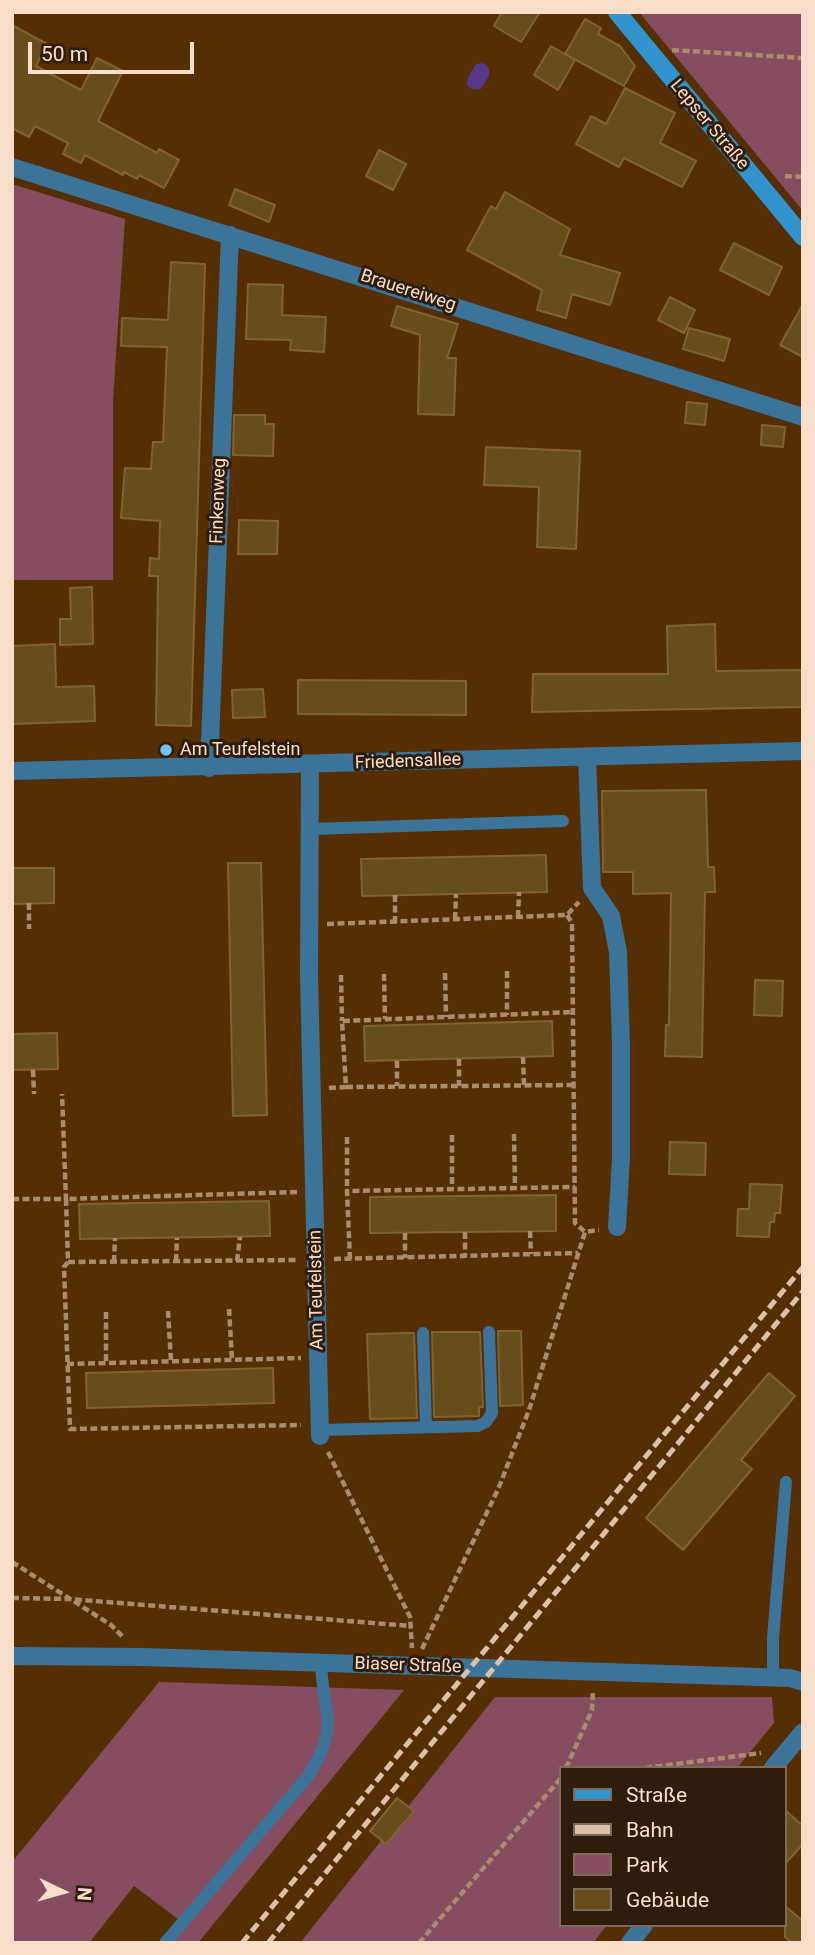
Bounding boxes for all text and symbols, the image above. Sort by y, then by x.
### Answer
scale bar [32,28,198,72]
text: 50 m [41,42,88,66]
street label: Lepser Straße [665,75,753,175]
street label: Brauereiweg [357,265,459,317]
street label: Finkenweg [207,458,231,544]
place label: Am Teufelstein [180,739,300,761]
marker: Am Teufelstein [158,742,174,758]
street label: Friedensallee [355,749,461,775]
street label: Am Teufelstein [305,1230,329,1350]
street label: Biaser Straße [354,1653,462,1679]
legend [560,1766,787,1927]
text: Straße [626,1783,687,1807]
text: Bahn [626,1818,674,1842]
text: Park [626,1853,668,1877]
north arrow [28,1857,98,1927]
text: N [72,1886,96,1902]
text: Gebäude [626,1888,709,1912]

